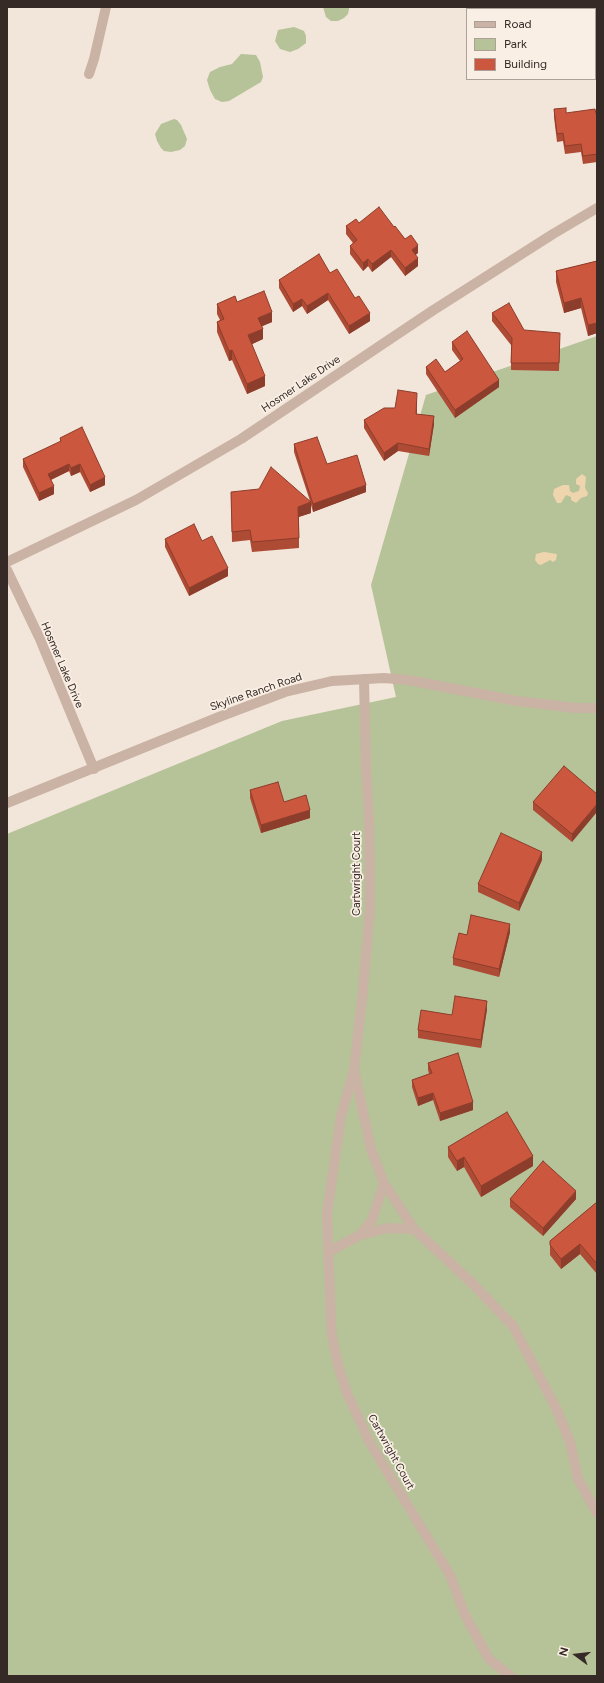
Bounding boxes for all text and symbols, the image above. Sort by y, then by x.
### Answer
legend [466,8,596,80]
text: Road [504,17,532,31]
text: Park [504,37,527,51]
text: Building [504,57,547,71]
street label: Hosmer Lake Drive [259,353,343,415]
street label: Hosmer Lake Drive [38,620,86,710]
street label: Skyline Ranch Road [208,670,304,714]
street label: Cartwright Court [350,832,364,916]
street label: Cartwright Court [365,1412,417,1492]
north arrow [556,1635,596,1675]
text: N [557,1646,571,1658]

